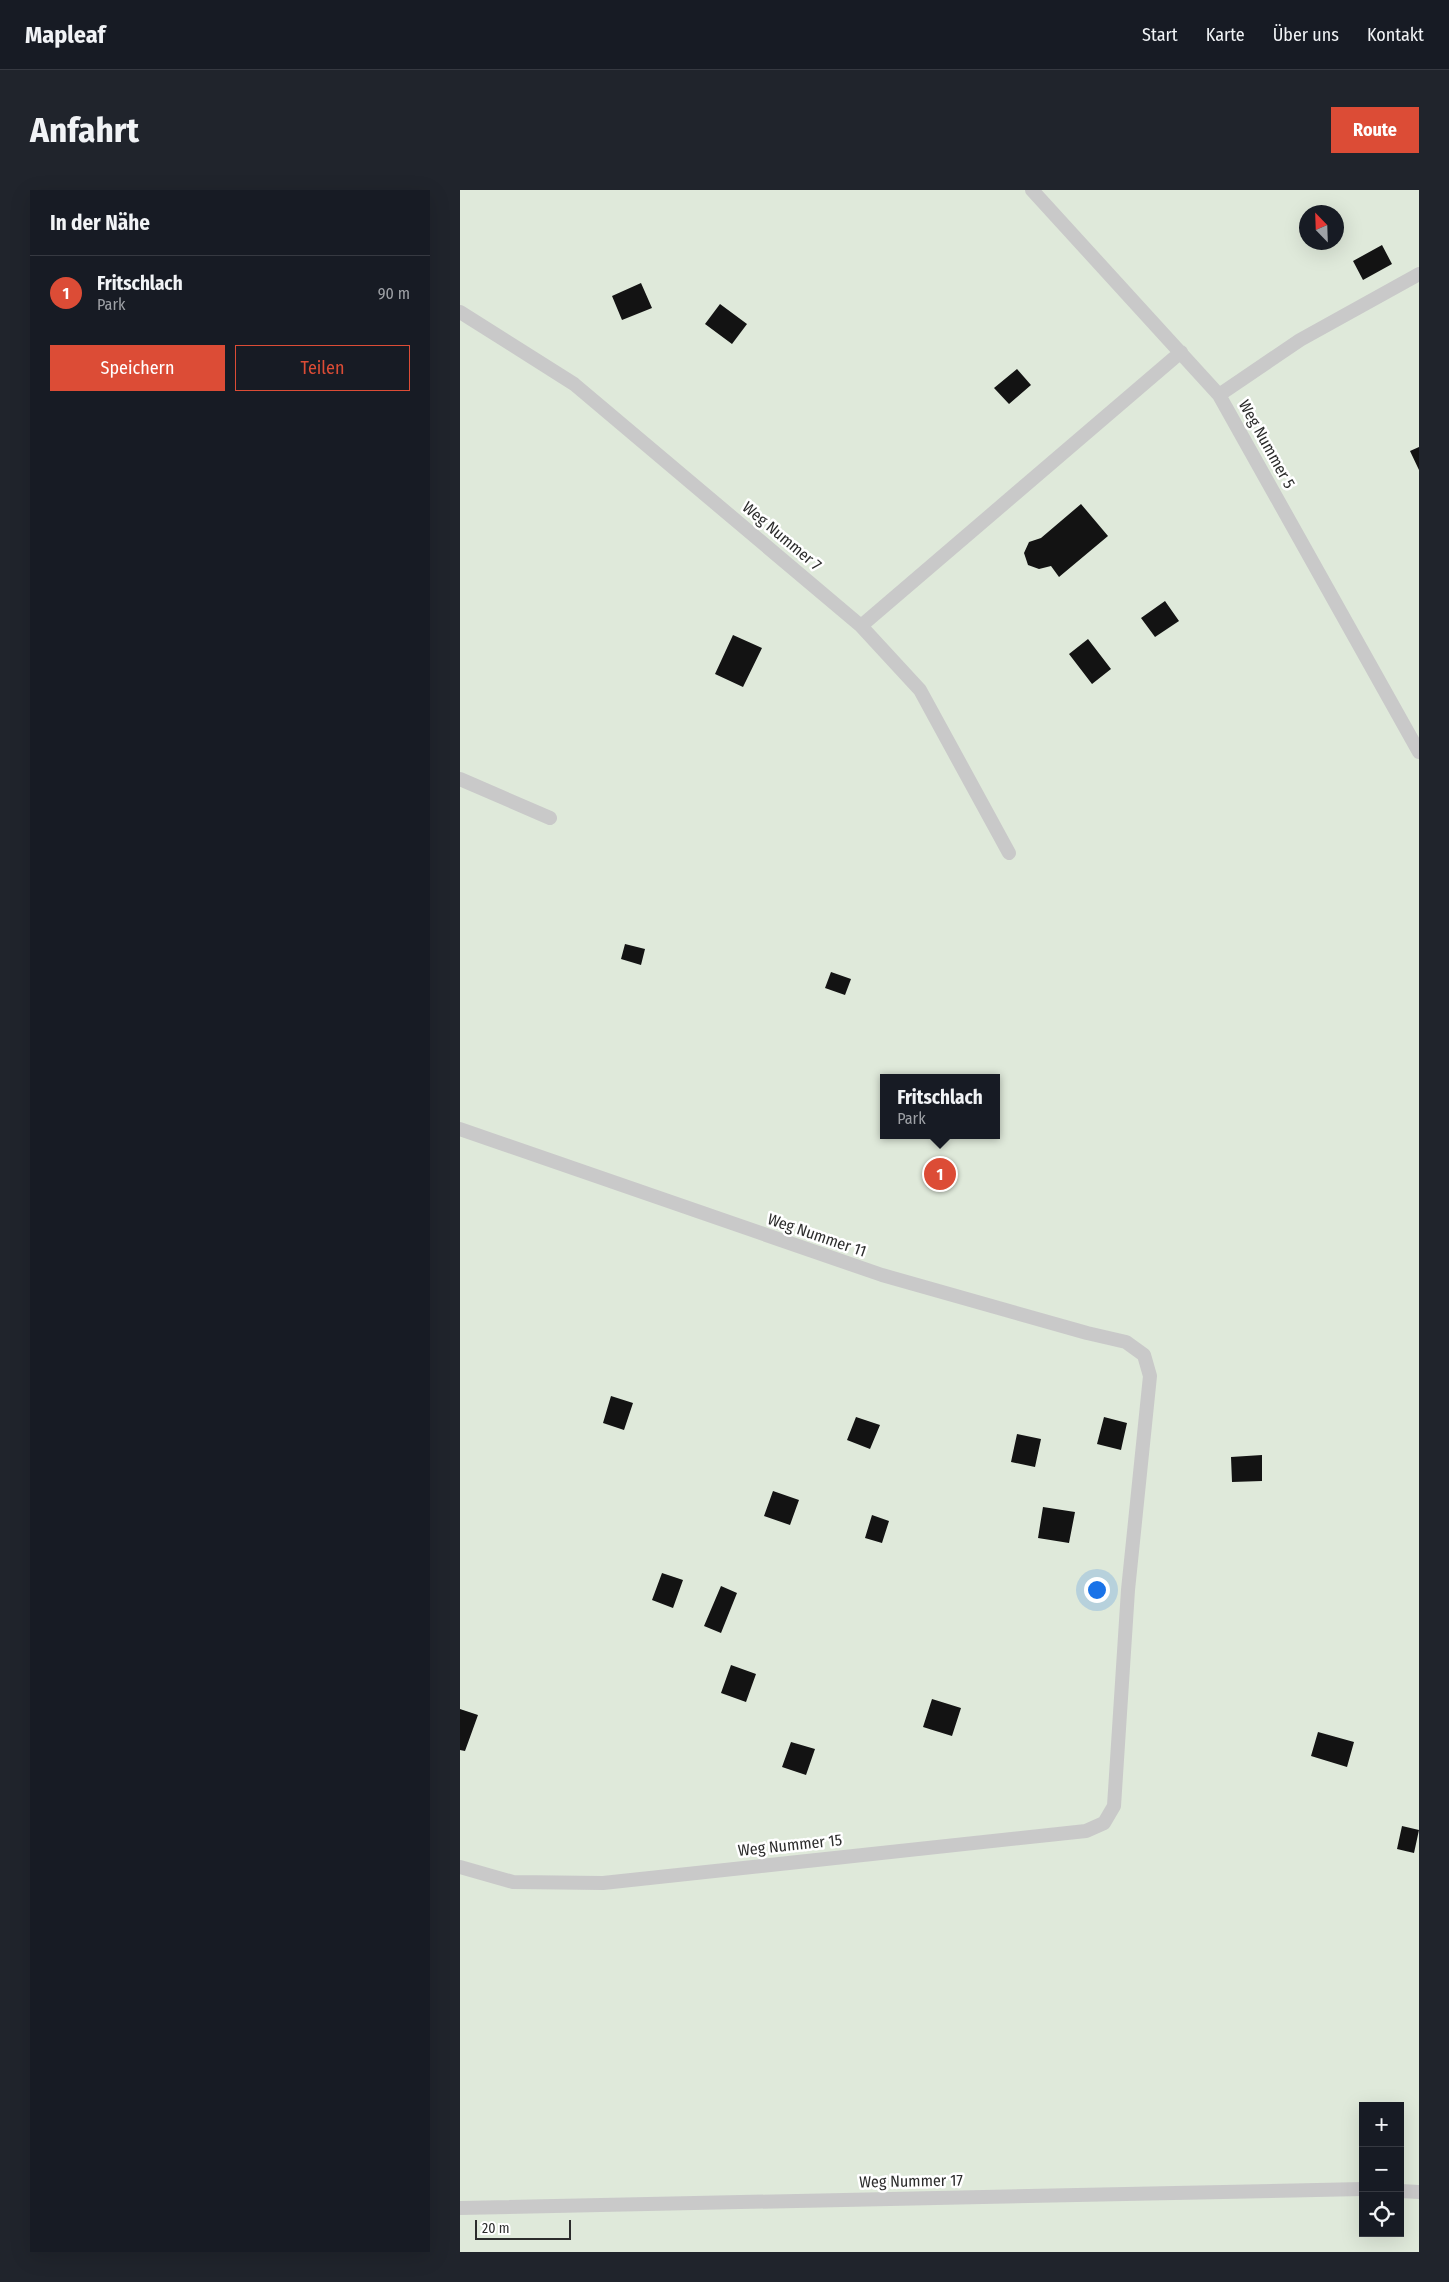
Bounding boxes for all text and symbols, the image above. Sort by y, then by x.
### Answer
text: Mapleaf [25,21,105,49]
text: Start [1142,24,1178,46]
text: Karte [1206,24,1245,46]
text: Über uns [1273,24,1339,46]
text: Kontakt [1367,24,1424,46]
button: Route [1331,107,1419,153]
text: Anfahrt [30,109,139,151]
north arrow [1299,205,1344,250]
text: In der Nähe [50,210,150,236]
text: Fritschlach [97,272,183,295]
text: 1 [63,284,69,303]
text: 90 m [378,284,410,303]
text: Park [97,295,125,314]
button: Speichern [50,345,225,391]
button: Teilen [235,345,410,391]
street label: Weg Nummer 5 [1235,396,1299,492]
street label: Weg Nummer 7 [739,497,826,575]
popup [880,1074,1000,1139]
text: Fritschlach [897,1086,983,1109]
text: Park [897,1109,926,1128]
pin: 1 [924,1155,956,1193]
street label: Weg Nummer 11 [765,1209,869,1261]
your location [1084,1577,1110,1603]
street label: Weg Nummer 15 [737,1830,843,1860]
map controls [1359,2102,1404,2237]
button: + [1359,2102,1404,2147]
button: − [1359,2147,1404,2192]
street label: Weg Nummer 17 [859,2171,964,2191]
button: locate [1359,2192,1404,2237]
scale bar [475,2217,571,2240]
text: 20 m [482,2220,510,2237]

